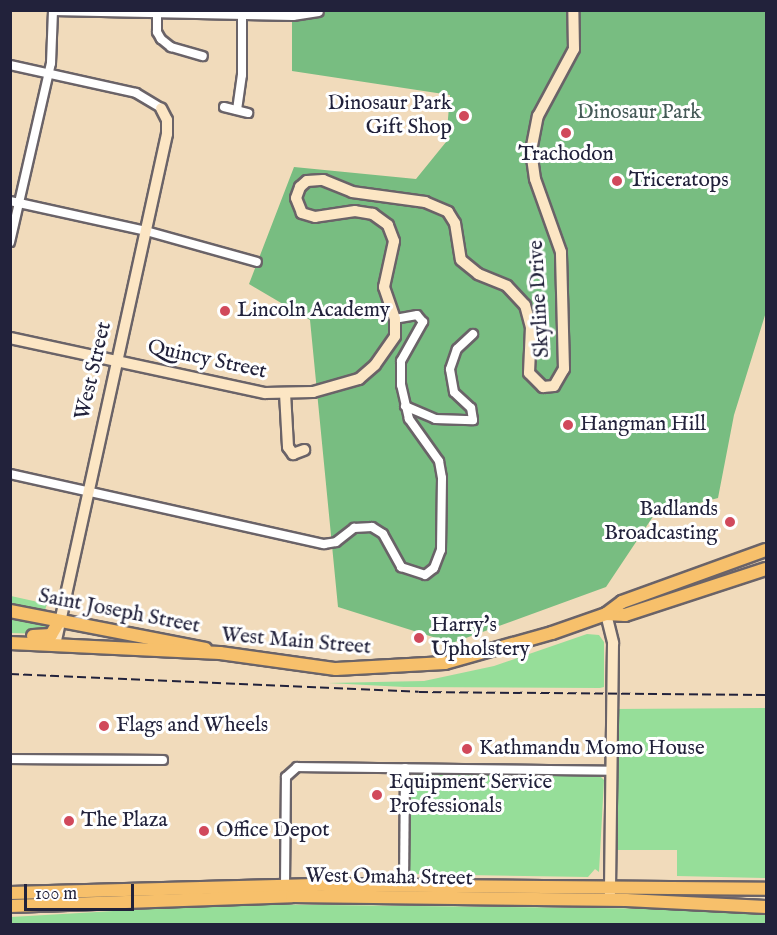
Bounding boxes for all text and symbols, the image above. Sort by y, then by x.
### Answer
place label: Dinosaur Park Gift Shop [327,91,452,141]
park label: Dinosaur Park [577,100,701,126]
marker: Dinosaur Park Gift Shop [457,109,471,123]
marker: Trachodon [559,126,573,140]
place label: Trachodon [518,142,614,168]
place label: Triceratops [629,168,729,194]
marker: Triceratops [610,174,624,188]
street label: Skyline Drive [524,240,556,358]
place label: Lincoln Academy [237,298,390,324]
marker: Lincoln Academy [218,304,232,318]
street label: West Street [70,319,118,423]
street label: Quincy Street [145,335,269,385]
place label: Hangman Hill [580,412,706,438]
marker: Hangman Hill [561,418,575,432]
place label: Badlands Broadcasting [604,497,718,547]
marker: Badlands Broadcasting [723,515,737,529]
street label: Saint Joseph Street [36,584,202,640]
place label: Harry's Upholstery [431,613,530,663]
street label: West Main Street [220,623,372,661]
marker: Harry's Upholstery [412,631,426,645]
place label: Flags and Wheels [116,713,268,739]
marker: Flags and Wheels [97,719,111,733]
place label: Kathmandu Momo House [479,736,705,762]
marker: Kathmandu Momo House [460,742,474,756]
place label: Equipment Service Professionals [389,770,552,820]
marker: Equipment Service Professionals [370,788,384,802]
place label: The Plaza [81,808,167,834]
marker: The Plaza [62,814,76,828]
place label: Office Depot [216,818,329,844]
marker: Office Depot [197,824,211,838]
street label: West Omaha Street [305,864,473,892]
scale bar [27,872,136,910]
text: 100 m [35,883,77,906]

